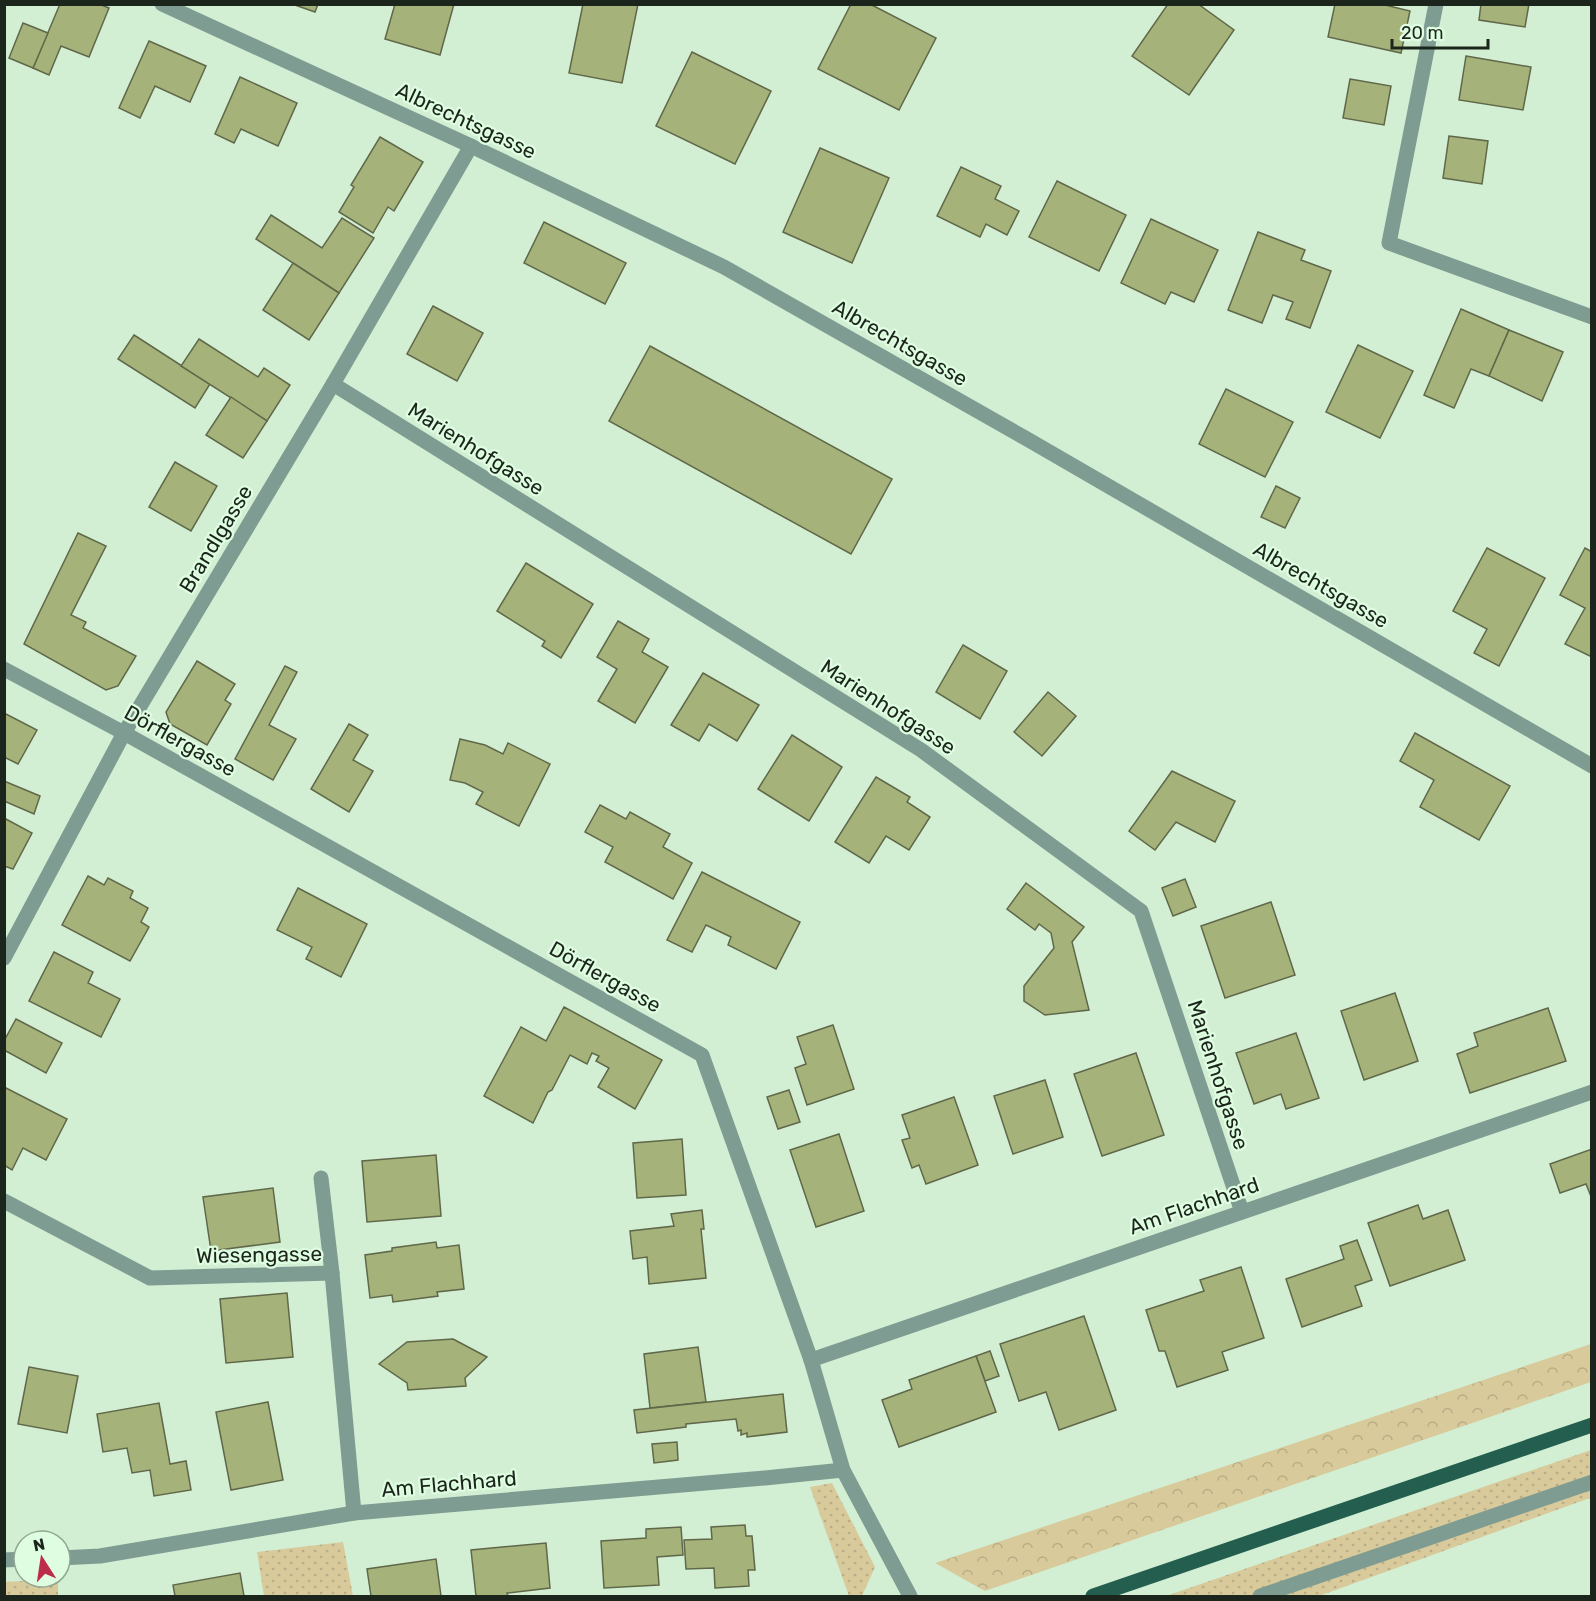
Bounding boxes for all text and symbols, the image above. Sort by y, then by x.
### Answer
scale bar [1392,12,1488,50]
text: 20 m [1401,22,1443,44]
street label: Albrechtsgasse [392,77,540,164]
street label: Albrechtsgasse [828,294,972,391]
street label: Marienhofgasse [404,397,549,500]
street label: Brandlgasse [174,480,257,597]
street label: Albrechtsgasse [1249,536,1393,633]
street label: Marienhofgasse [816,654,960,759]
street label: Dörflergasse [120,700,241,782]
street label: Dörflergasse [545,936,666,1018]
street label: Marienhofgasse [1183,997,1254,1153]
street label: Am Flachhard [1126,1172,1262,1239]
street label: Wiesengasse [196,1241,322,1268]
street label: Am Flachhard [380,1465,518,1502]
north arrow [12,1529,72,1589]
text: N [31,1534,47,1555]

